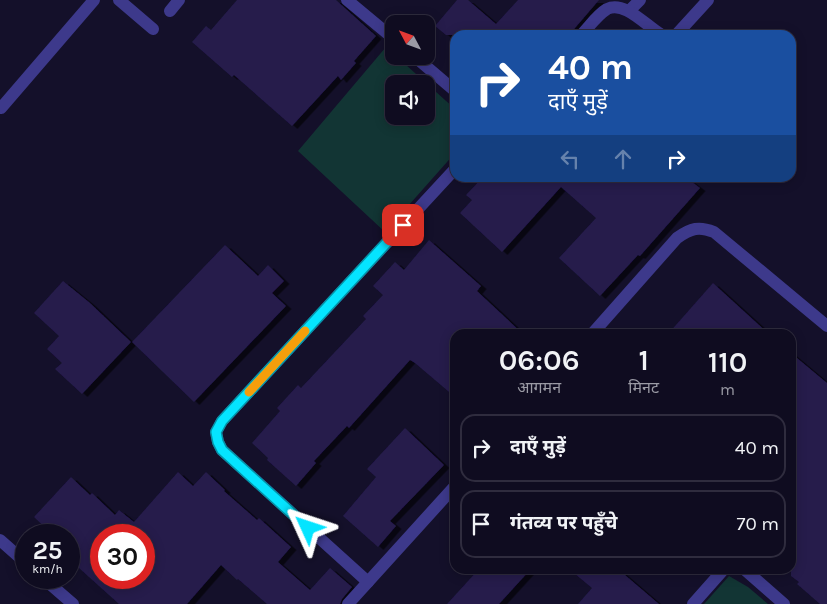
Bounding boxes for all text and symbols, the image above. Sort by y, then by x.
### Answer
north arrow [385,15,435,65]
map controls [385,15,435,125]
text: 40 m [548,47,633,88]
icon: right [465,50,530,115]
button: sound [385,75,435,125]
text: दाएँ मुड़ें [548,89,608,115]
icon: left [556,145,584,173]
icon: ahead [609,145,637,173]
icon: right [662,145,690,173]
pin [382,204,424,246]
icon: arrive [389,211,417,239]
text: 06:06 [499,342,580,378]
text: 1 [638,342,649,378]
text: 110 [708,344,747,380]
text: आगमन [517,378,561,397]
text: मिनट [628,378,659,397]
text: m [720,380,735,399]
icon: right [467,434,495,462]
text: दाएँ मुड़ें [510,436,566,458]
text: 40 m [735,437,779,459]
position arrow [281,501,333,553]
icon: arrive [467,510,495,538]
text: गंतव्य पर पहुँचे [510,512,617,534]
text: 70 m [737,513,779,535]
speed limit sign: 30 [90,524,155,589]
text: 25 [33,536,62,565]
text: km/h [32,562,63,576]

